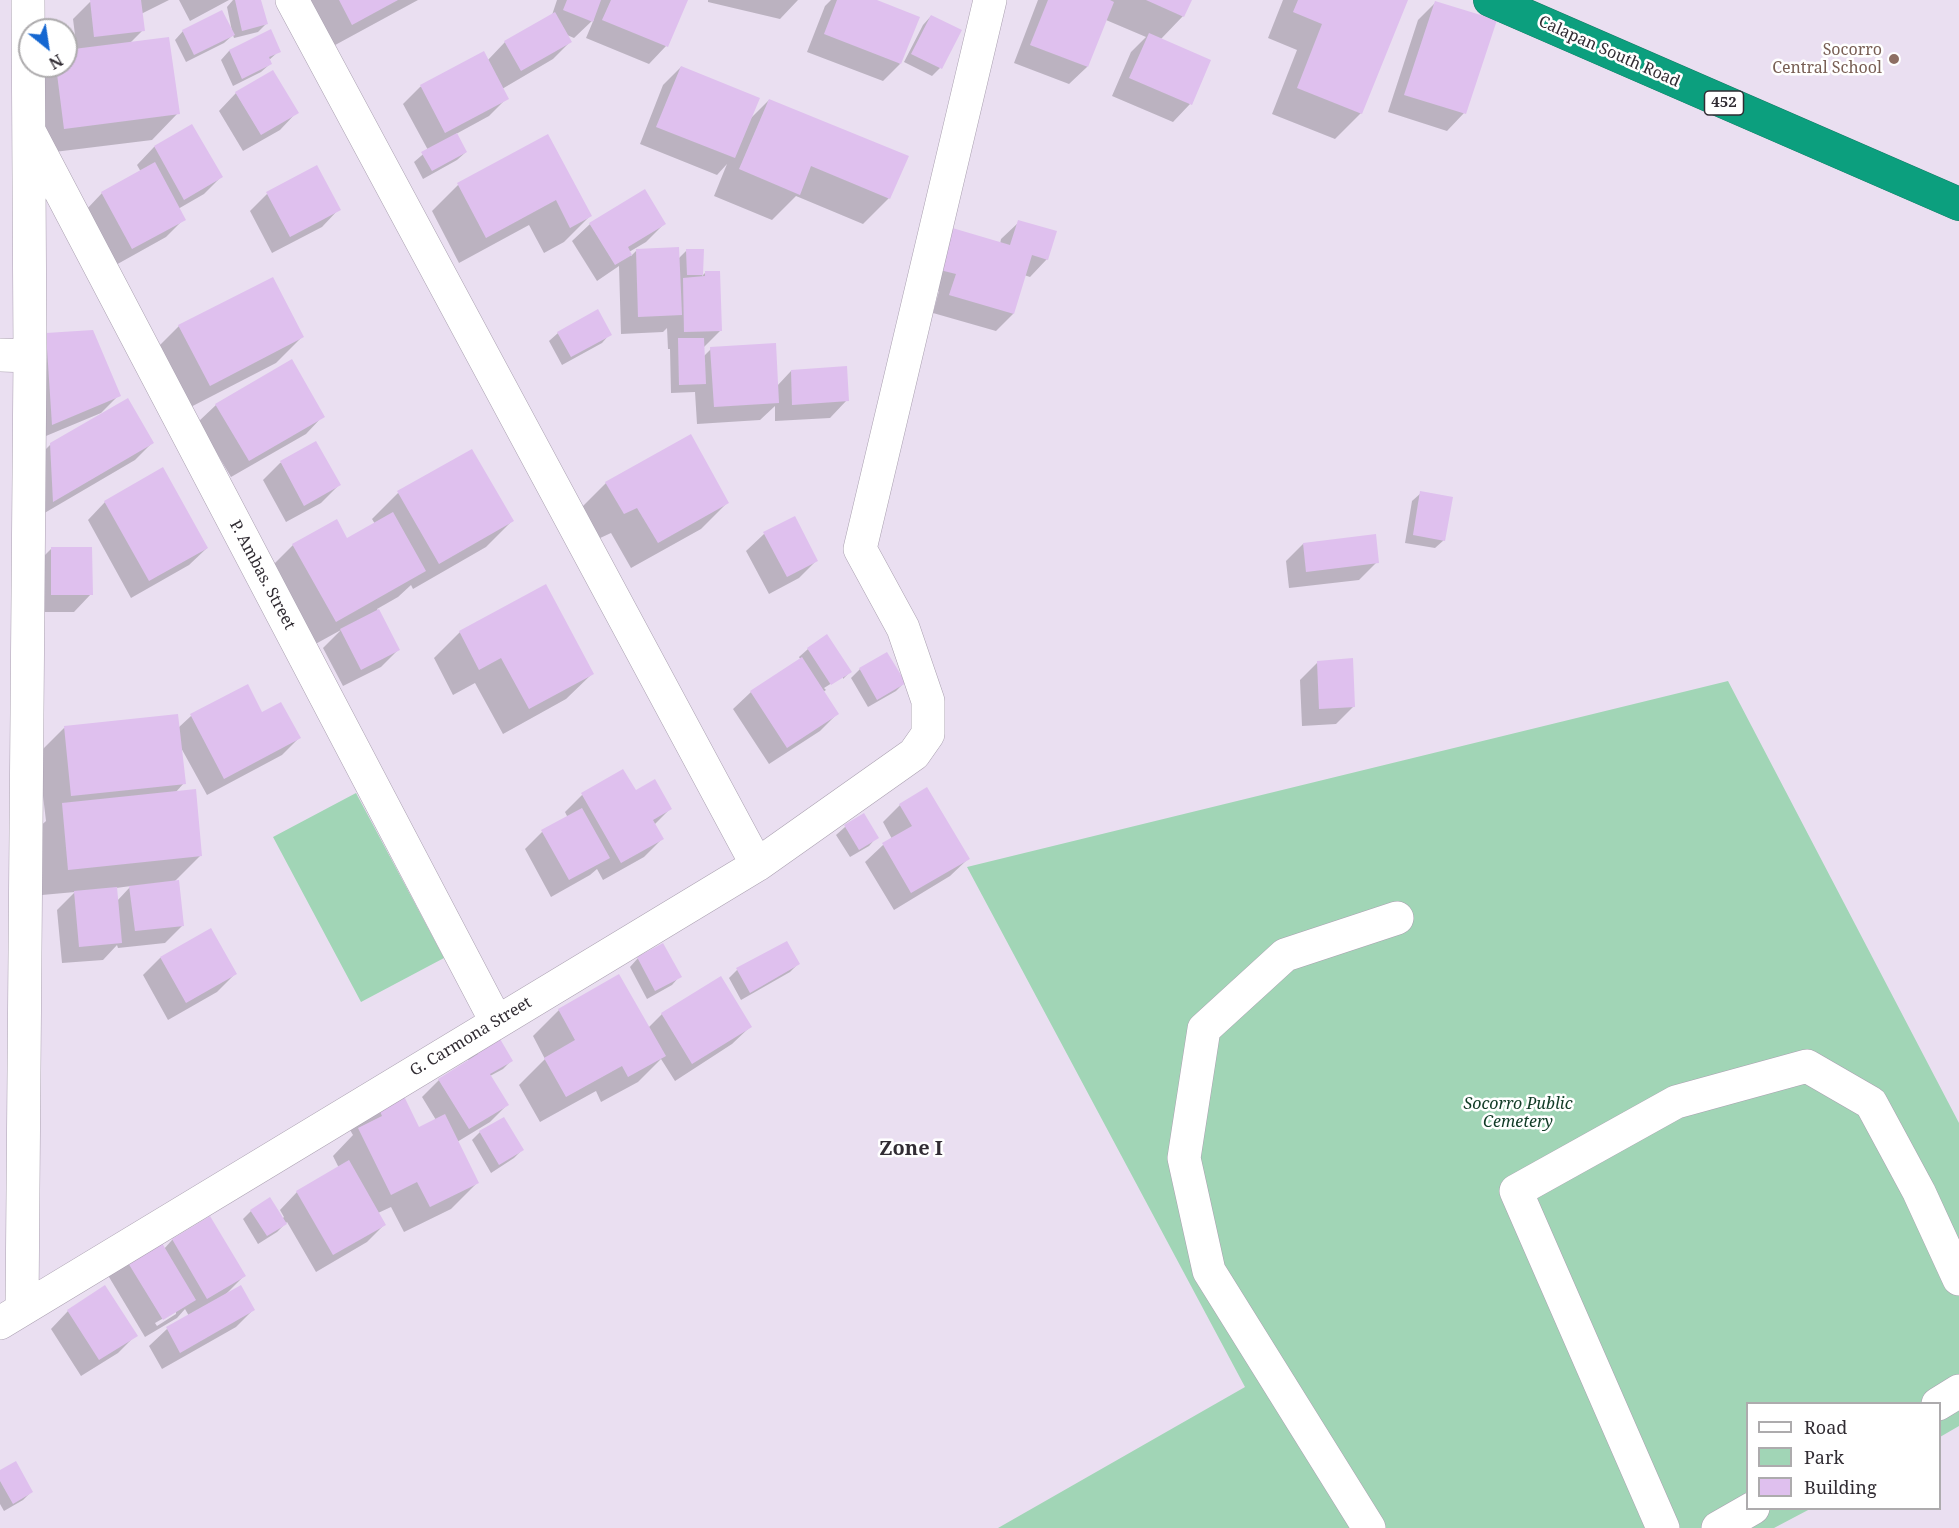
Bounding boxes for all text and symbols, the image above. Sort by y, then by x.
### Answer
street label: Calapan South Road [1535,12,1683,92]
north arrow [18,18,78,78]
place label: Socorro Central School [1772,40,1882,78]
text: N [45,49,67,75]
marker: Socorro Central School [1887,52,1901,66]
road number: 452 [1704,91,1744,115]
street label: P. Ambas. Street [225,517,299,633]
street label: G. Carmona Street [407,993,535,1081]
park label: Socorro Public Cemetery [1464,1094,1572,1132]
district label: Zone I [879,1137,943,1161]
legend [1746,1402,1941,1510]
text: Road [1804,1415,1847,1439]
text: Park [1804,1445,1844,1469]
text: Building [1804,1475,1877,1499]

